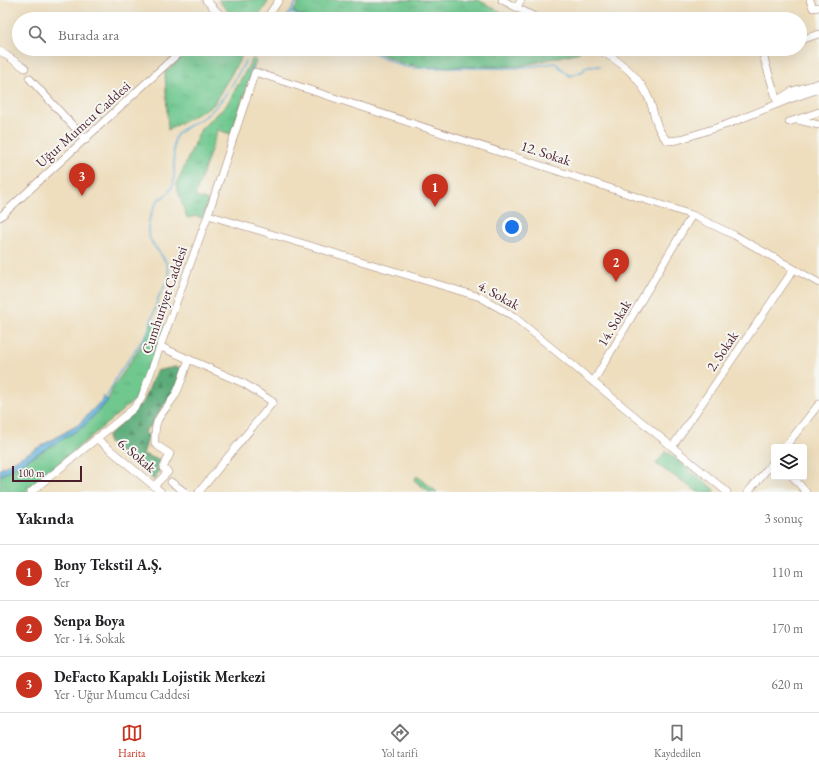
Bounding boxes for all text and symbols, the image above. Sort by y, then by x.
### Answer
search box [12,12,807,56]
icon: search [26,23,48,45]
text: Burada ara [58,25,119,44]
street label: Uğur Mumcu Caddesi [32,76,134,171]
street label: 12. Sokak [519,136,574,170]
pin: 3 [69,163,95,196]
pin: 1 [422,174,448,207]
your location [502,217,522,237]
street label: Cumhuriyet Caddesi [137,243,191,356]
pin: 2 [603,249,629,282]
street label: 4. Sokak [475,276,523,314]
street label: 14. Sokak [593,296,635,350]
street label: 2. Sokak [702,327,742,375]
street label: 6. Sokak [114,434,160,477]
map controls [771,444,807,480]
button: layers [771,444,807,480]
scale bar [12,464,82,483]
text: 100 m [18,466,45,480]
text: Yakında [16,507,74,529]
text: 3 sonuç [765,510,803,527]
text: Bony Tekstil A.Ş. [54,555,162,574]
text: 1 [26,564,32,581]
text: 110 m [772,564,803,581]
text: Yer [54,574,70,591]
text: Senpa Boya [54,611,125,630]
text: 2 [26,620,32,637]
text: 170 m [772,620,803,637]
text: Yer · 14. Sokak [54,630,125,647]
text: DeFacto Kapaklı Lojistik Merkezi [54,667,266,686]
text: 3 [26,676,32,693]
text: 620 m [772,676,803,693]
text: Yer · Uğur Mumcu Caddesi [54,686,190,703]
tab: Harita [118,722,145,760]
tab: Yol tarifi [381,722,418,760]
tab: Kaydedilen [654,722,701,760]

